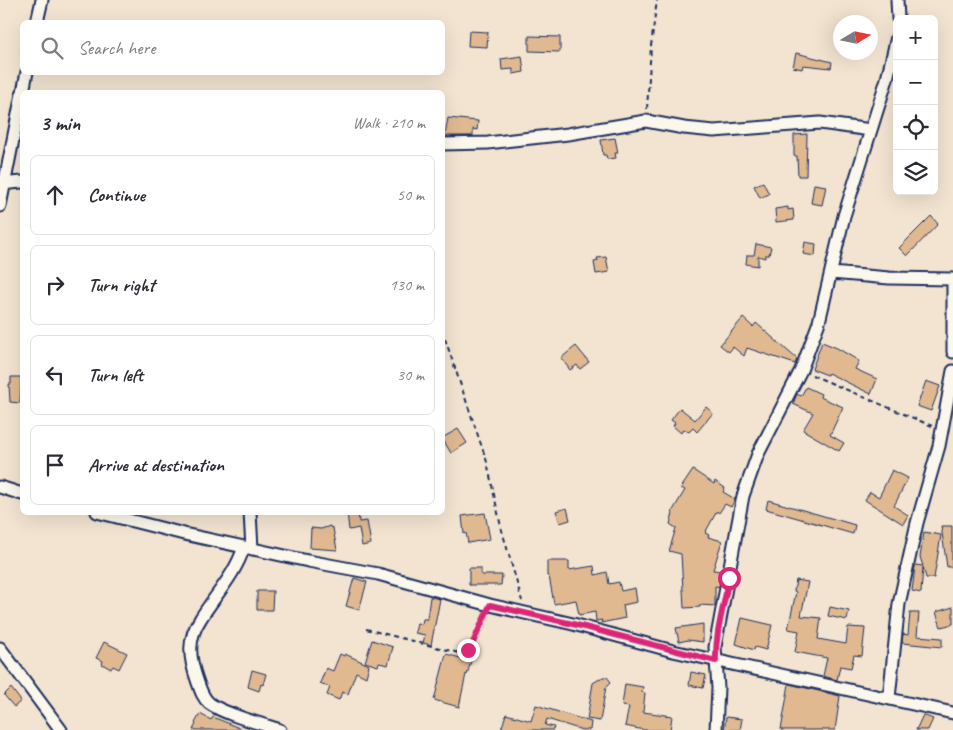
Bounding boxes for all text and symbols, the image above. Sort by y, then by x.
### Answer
north arrow [833,15,878,60]
map controls [893,15,938,195]
button: + [893,15,938,60]
search box [20,20,445,75]
icon: search [38,34,66,62]
text: Search here [78,36,155,60]
button: − [893,60,938,105]
button: locate [893,105,938,150]
text: 3 min [40,110,80,136]
text: Walk · 210 m [353,113,425,133]
button: layers [893,150,938,195]
icon: ahead [41,181,69,209]
text: Continue [88,183,145,207]
text: 50 m [397,185,424,205]
icon: right [41,271,69,299]
text: Turn right [88,273,155,297]
text: 130 m [390,275,424,295]
icon: left [41,361,69,389]
text: Turn left [88,363,143,387]
text: 30 m [397,365,424,385]
icon: arrive [41,451,69,479]
text: Arrive at destination [88,453,224,477]
route start [718,567,741,590]
route end [457,639,480,662]

